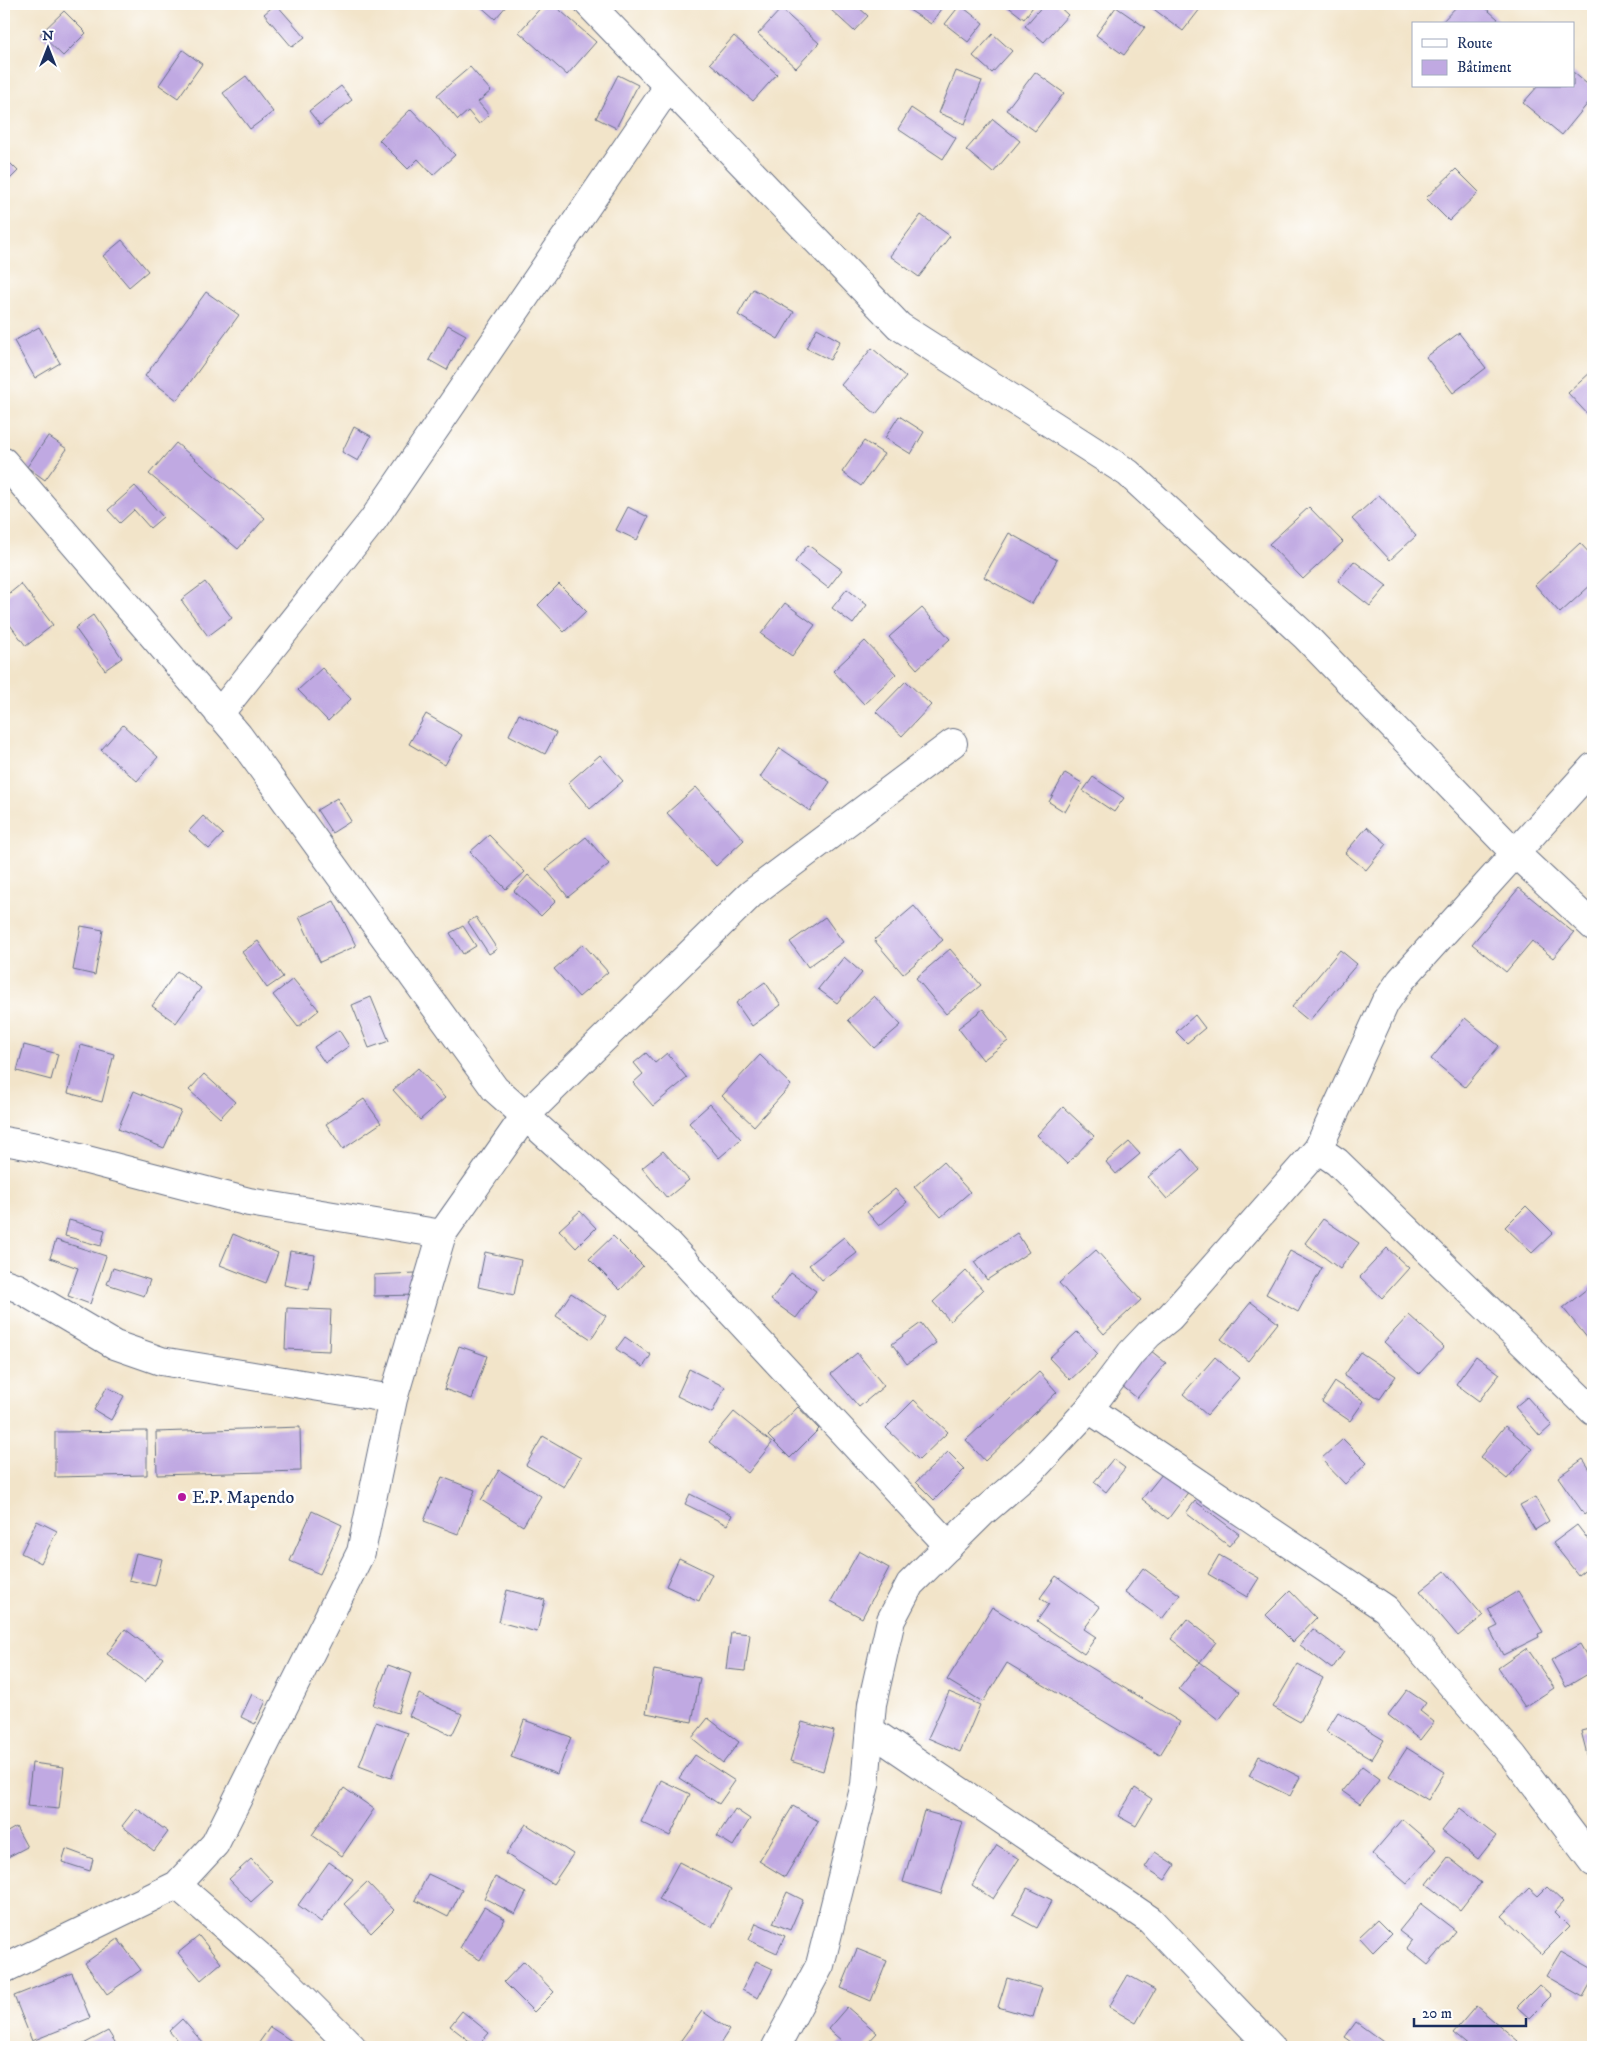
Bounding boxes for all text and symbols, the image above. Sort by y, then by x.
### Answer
north arrow [22,22,72,72]
legend [1412,22,1574,88]
text: N [42,27,54,45]
text: Route [1457,34,1492,53]
text: Bâtiment [1457,58,1512,77]
place label: E.P. Mapendo [192,1487,295,1509]
marker: E.P. Mapendo [176,1491,188,1503]
scale bar [1414,1996,1527,2028]
text: 20 m [1422,2004,1452,2023]

